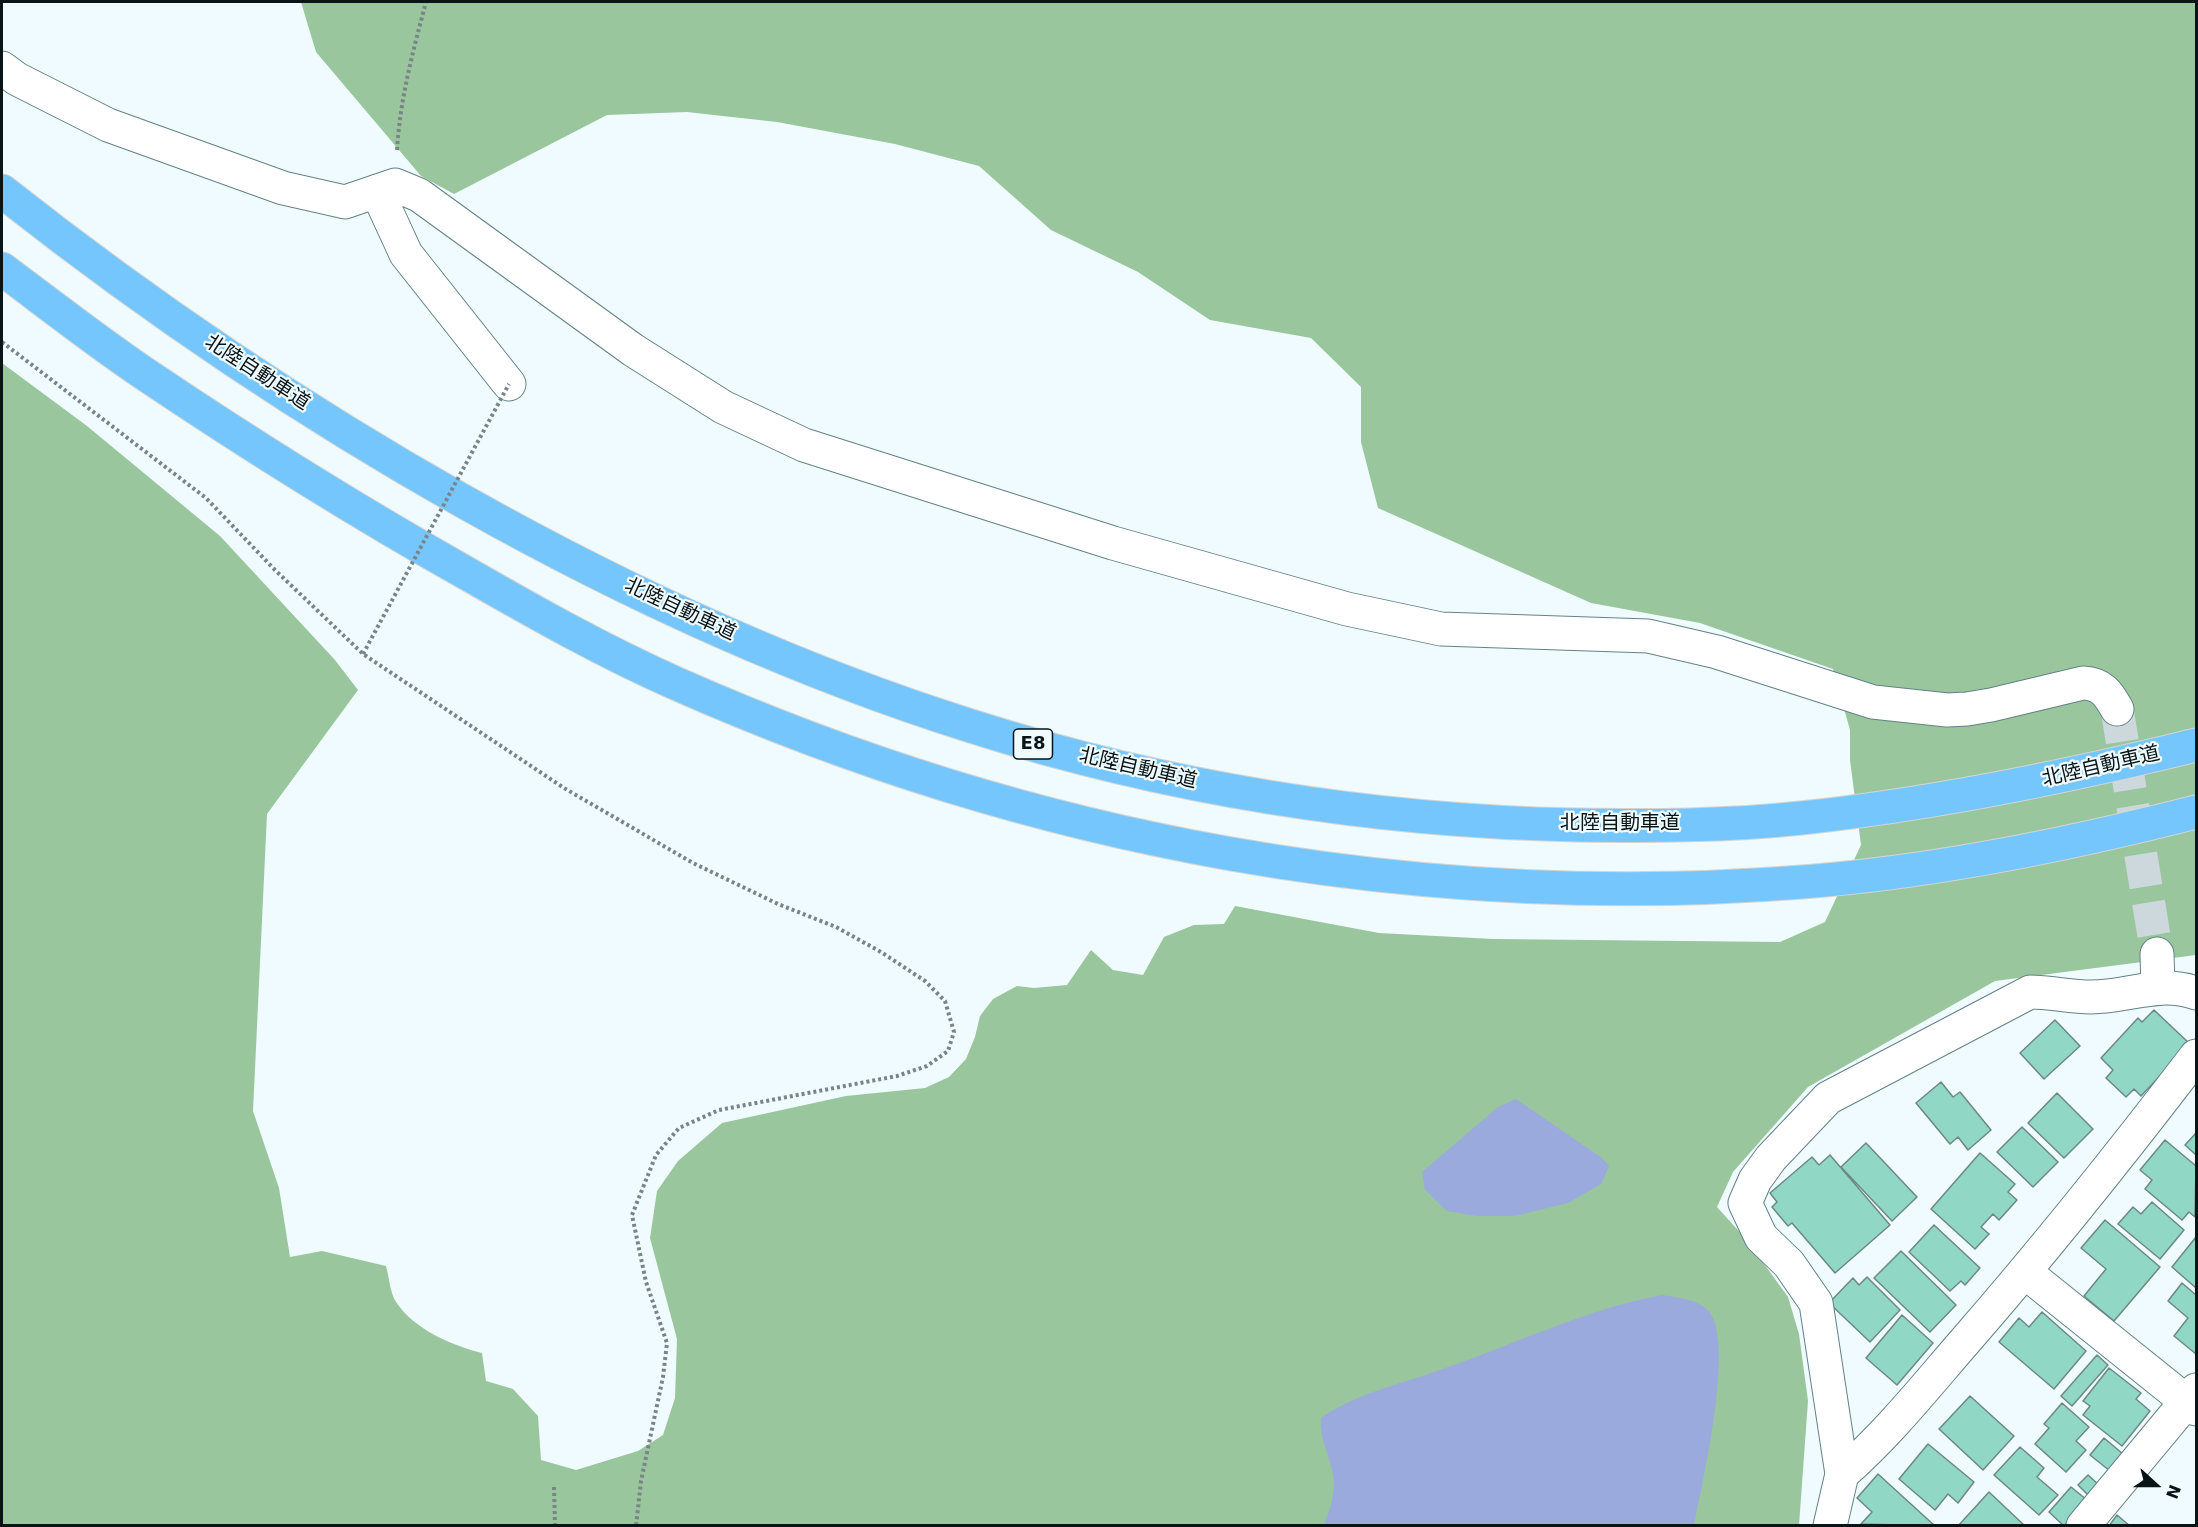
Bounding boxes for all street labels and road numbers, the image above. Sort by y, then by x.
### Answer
street label: 北陸自動車道 [200,330,314,416]
street label: 北陸自動車道 [621,574,739,646]
road number: E8 [1014,729,1052,759]
street label: 北陸自動車道 [2040,742,2162,792]
street label: 北陸自動車道 [1077,744,1199,794]
street label: 北陸自動車道 [1560,812,1680,836]

